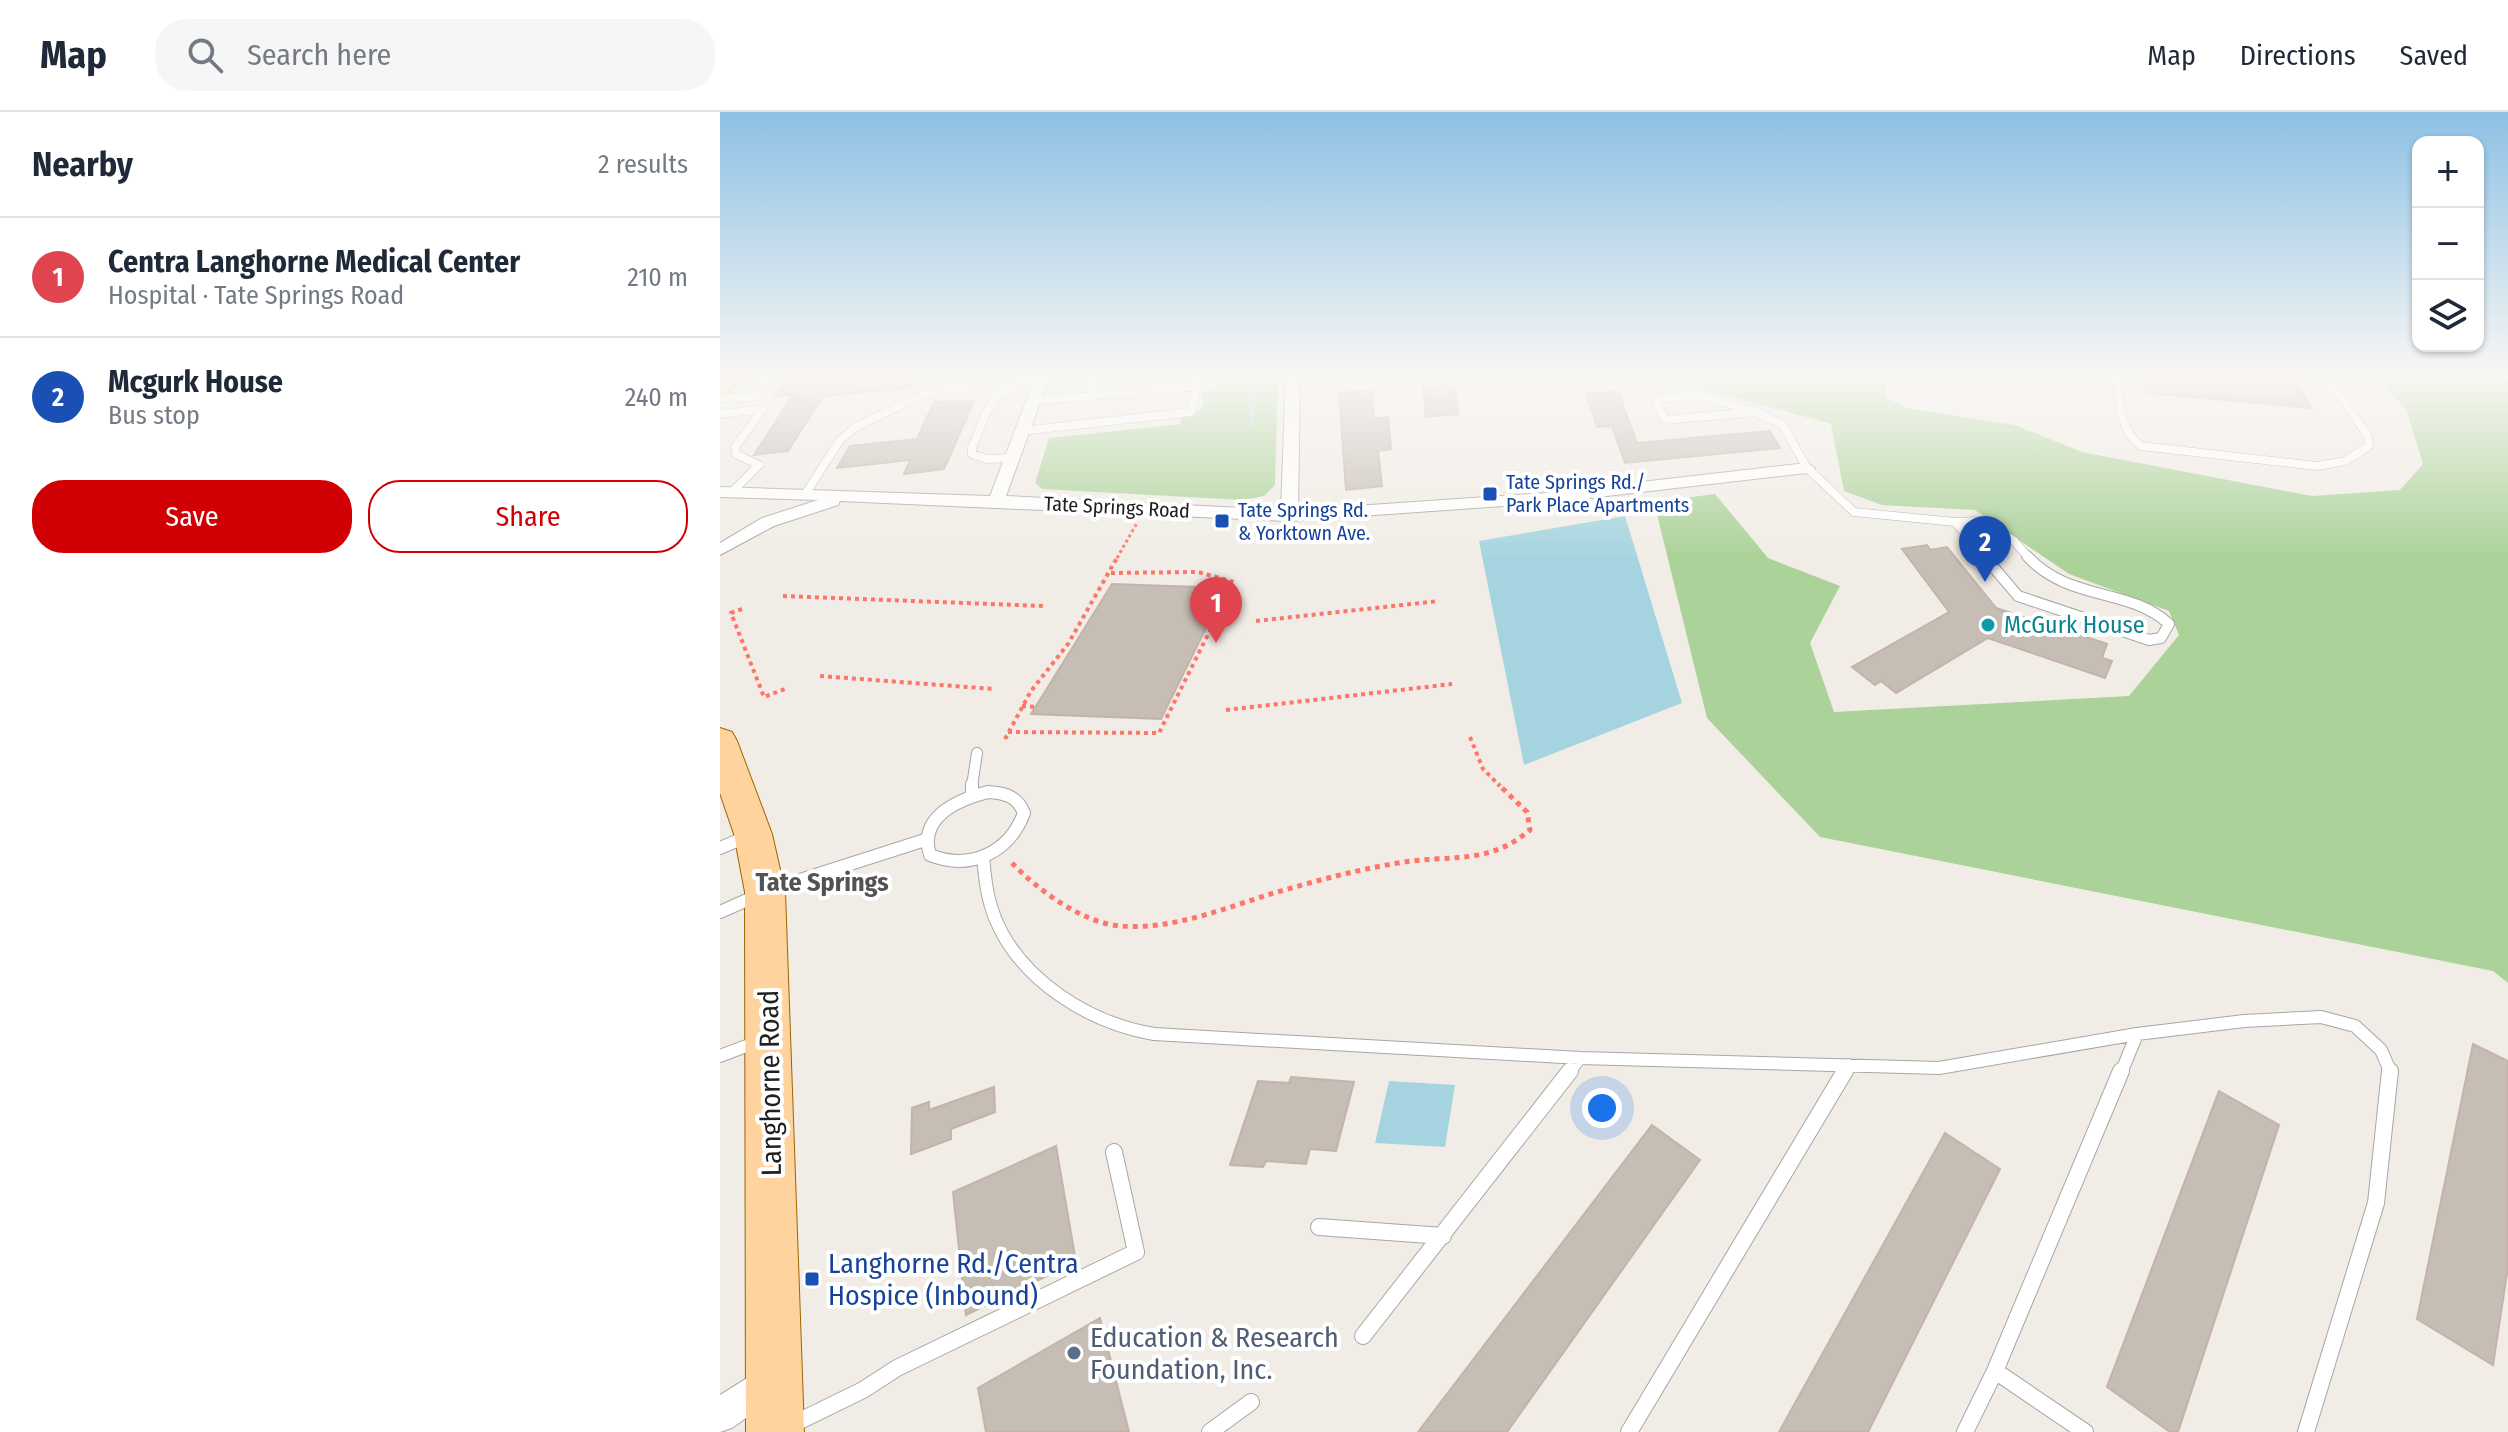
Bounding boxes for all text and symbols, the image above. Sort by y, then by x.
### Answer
search box [155,19,715,91]
text: Map [40,32,107,78]
icon: search [183,33,227,77]
text: Search here [247,37,391,73]
text: Map [2147,39,2196,72]
text: Directions [2240,39,2356,72]
text: Saved [2400,39,2468,72]
map controls [2412,136,2484,352]
button: + [2412,136,2484,208]
text: Nearby [32,144,133,185]
text: 2 results [598,149,688,180]
button: − [2412,208,2484,280]
text: Centra Langhorne Medical Center [108,244,520,280]
text: 1 [53,262,64,293]
text: 210 m [627,262,688,293]
text: Hospital · Tate Springs Road [108,280,404,311]
button: layers [2412,280,2484,352]
text: Mcgurk House [108,364,283,400]
text: 2 [52,382,64,413]
text: 240 m [625,382,688,413]
text: Bus stop [108,400,200,431]
place label: Tate Springs Rd./ Park Place Apartments [1506,470,1689,517]
button: Save [32,480,352,553]
button: Share [368,480,688,553]
marker: Tate Springs Rd./ Park Place Apartments [1481,485,1499,503]
street label: Tate Springs Road [1043,491,1191,523]
place label: Tate Springs Rd. & Yorktown Ave. [1238,498,1370,545]
marker: Tate Springs Rd. & Yorktown Ave. [1213,512,1231,530]
pin: 2 [1959,516,2011,582]
pin: 1 [1190,577,1242,643]
place label: McGurk House [2004,611,2145,639]
marker: McGurk House [1979,616,1997,634]
district label: Tate Springs [755,867,889,898]
street label: Langhorne Road [752,990,788,1176]
your location [1582,1088,1622,1128]
place label: Langhorne Rd./Centra Hospice (Inbound) [828,1247,1079,1312]
marker: Langhorne Rd./Centra Hospice (Inbound) [803,1270,821,1288]
place label: Education & Research Foundation, Inc. [1090,1321,1339,1386]
marker: Education & Research Foundation, Inc. [1065,1344,1083,1362]

